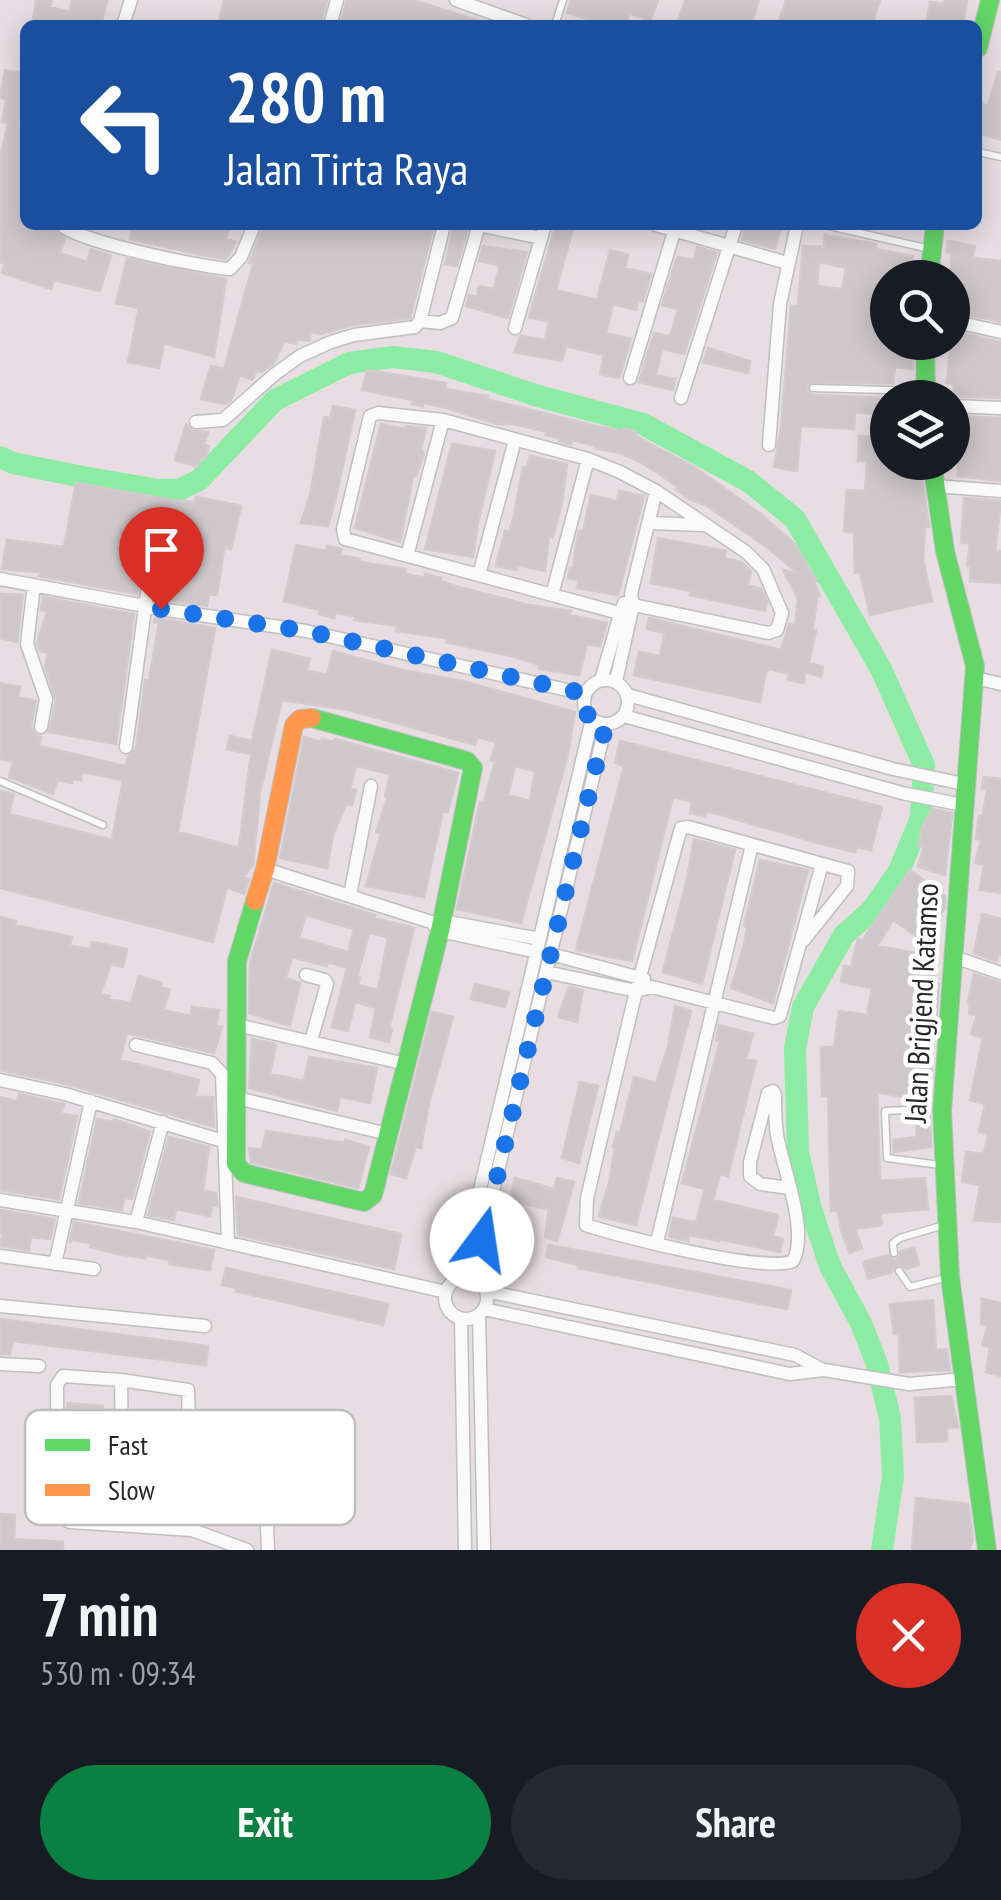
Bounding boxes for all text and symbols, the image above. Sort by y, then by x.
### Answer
text: 280 m [225,51,386,141]
icon: left [60,60,190,190]
text: Jalan Tirta Raya [225,139,468,197]
map controls [870,260,970,480]
button: search [870,260,970,360]
button: layers [870,380,970,480]
pin [119,507,204,610]
icon: arrive [134,522,189,577]
street label: Jalan Brigjend Katamso [895,882,946,1125]
position arrow [430,1188,534,1292]
legend [25,1410,355,1525]
text: Fast [108,1426,148,1463]
text: Slow [108,1471,155,1508]
text: 7 min [40,1575,159,1653]
button: close [856,1583,961,1688]
text: 530 m · 09:34 [40,1652,195,1694]
button: Exit [40,1765,491,1880]
button: Share [511,1765,961,1880]

